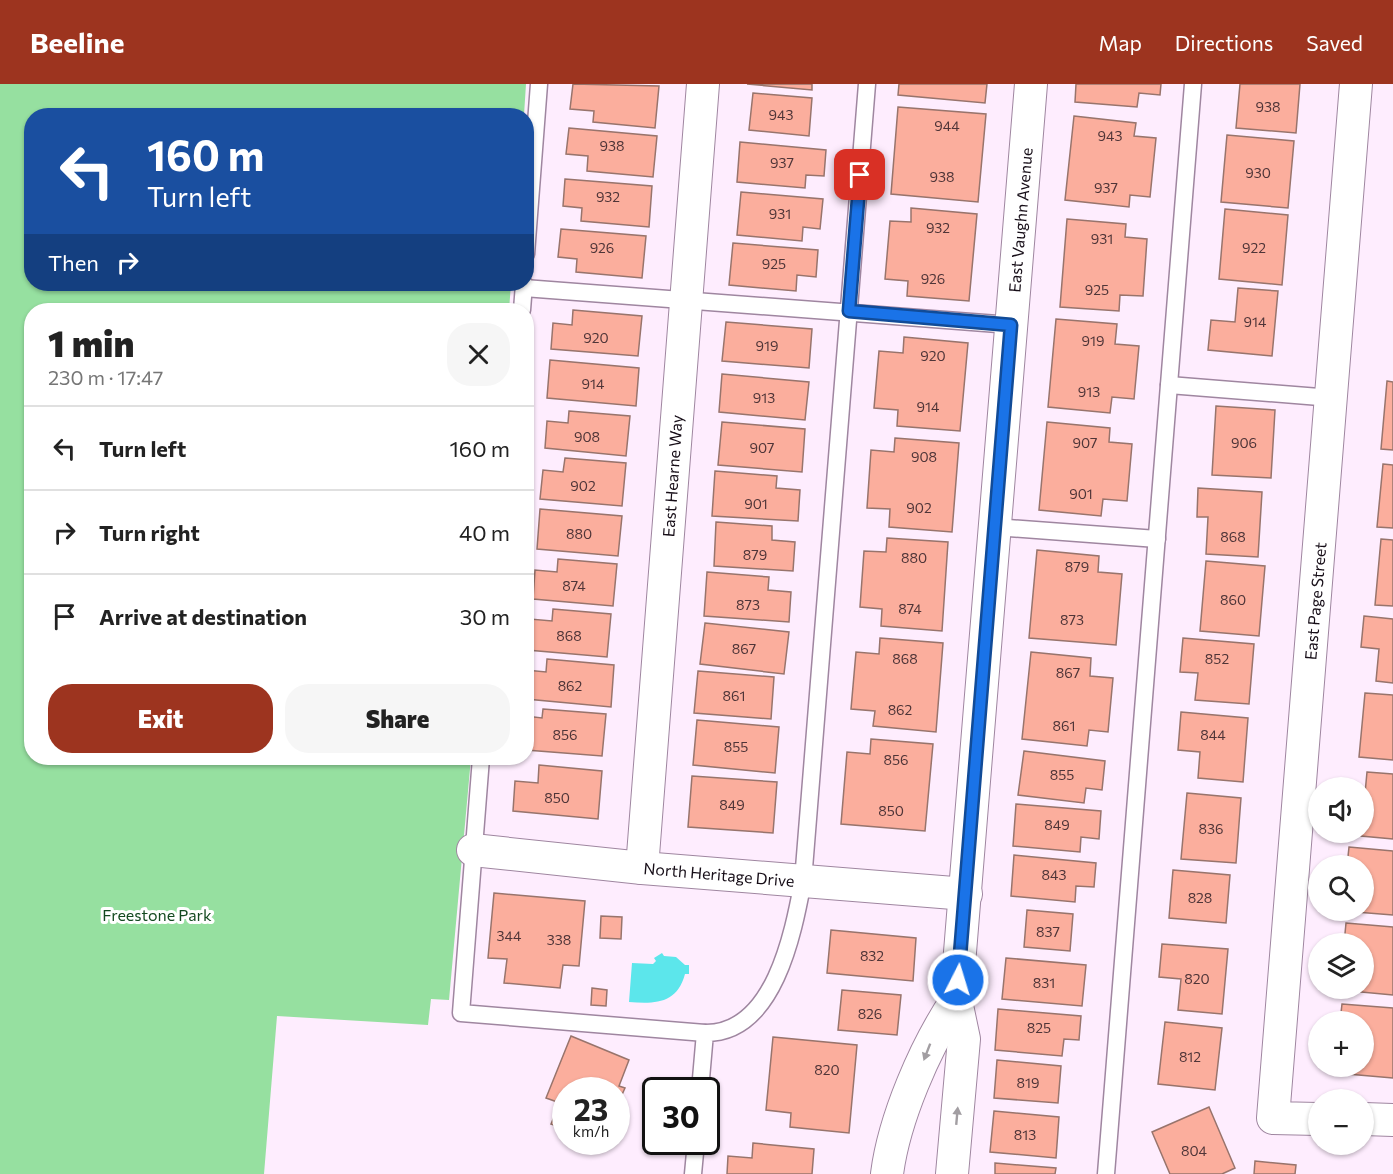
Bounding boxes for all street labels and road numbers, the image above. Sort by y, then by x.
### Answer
street label: East Vaughn Avenue [1004,147,1036,293]
street label: East Hearne Way [658,414,686,538]
street label: East Page Street [1300,541,1330,661]
street label: North Heritage Drive [643,858,795,890]

